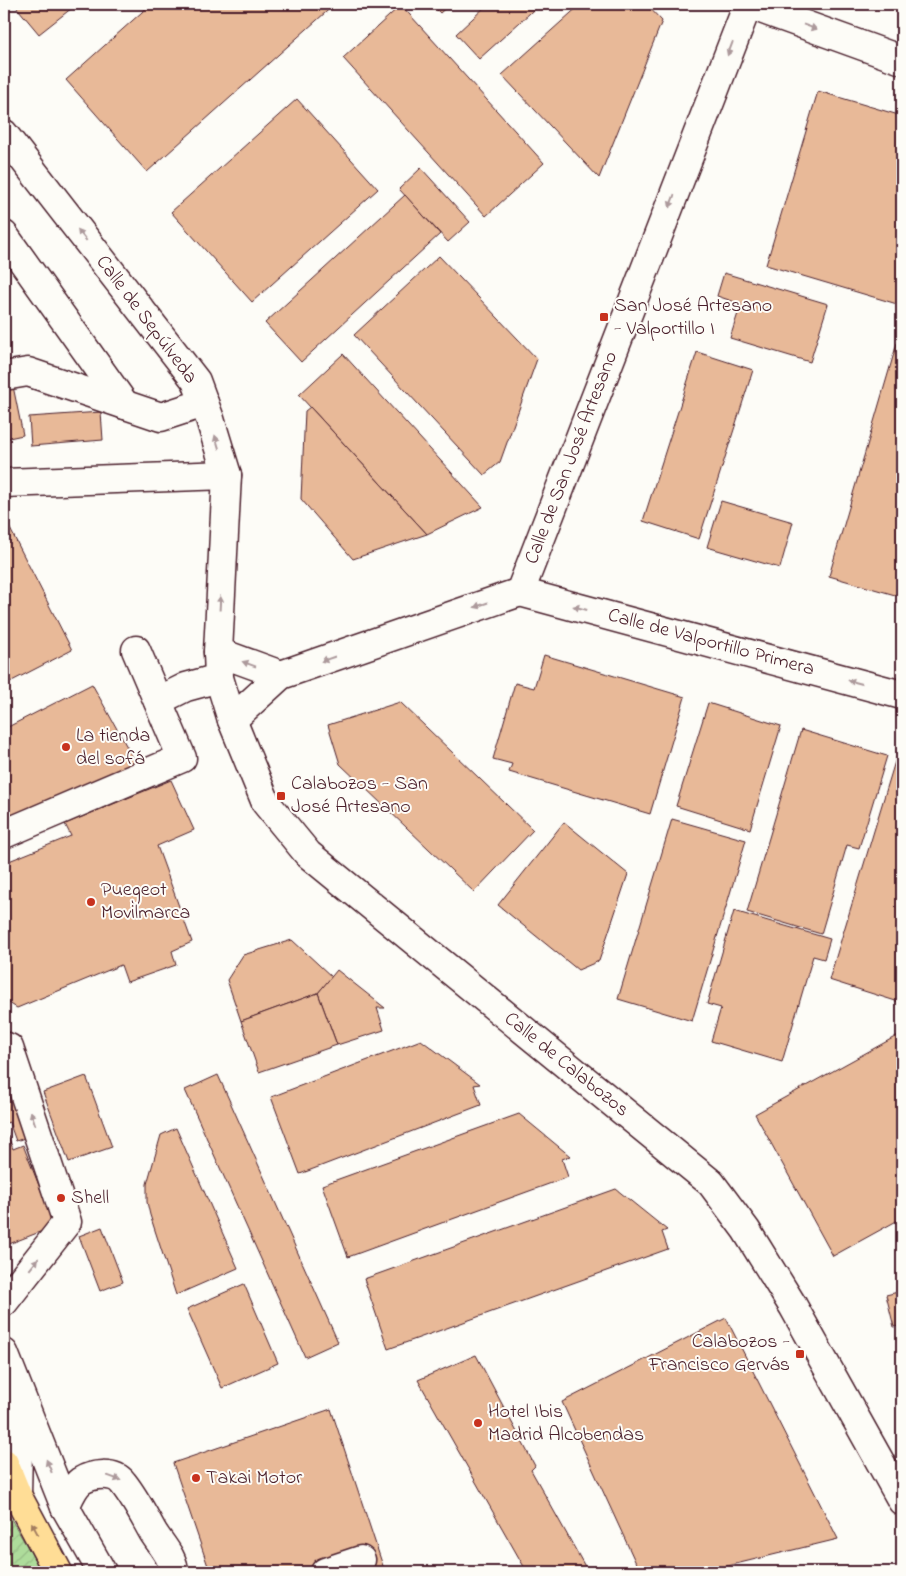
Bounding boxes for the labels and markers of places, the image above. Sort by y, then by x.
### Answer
place label: San José Artesano - Valportillo I [614,292,772,344]
marker: San José Artesano - Valportillo I [598,311,610,323]
place label: La tienda del sofá [76,722,150,774]
marker: La tienda del sofá [60,741,72,753]
place label: Calabozos - San José Artesano [291,770,428,822]
marker: Calabozos - San José Artesano [275,790,287,802]
place label: Puegeot Movilmarca [101,876,190,928]
marker: Puegeot Movilmarca [85,896,97,908]
place label: Shell [71,1184,109,1213]
marker: Shell [55,1192,67,1204]
place label: Calabozos - Francisco Gervás [648,1328,790,1380]
marker: Calabozos - Francisco Gervás [794,1348,806,1360]
place label: Hotel Ibis Madrid Alcobendas [488,1398,644,1450]
marker: Hotel Ibis Madrid Alcobendas [472,1417,484,1429]
place label: Takai Motor [206,1464,303,1493]
marker: Takai Motor [190,1472,202,1484]

